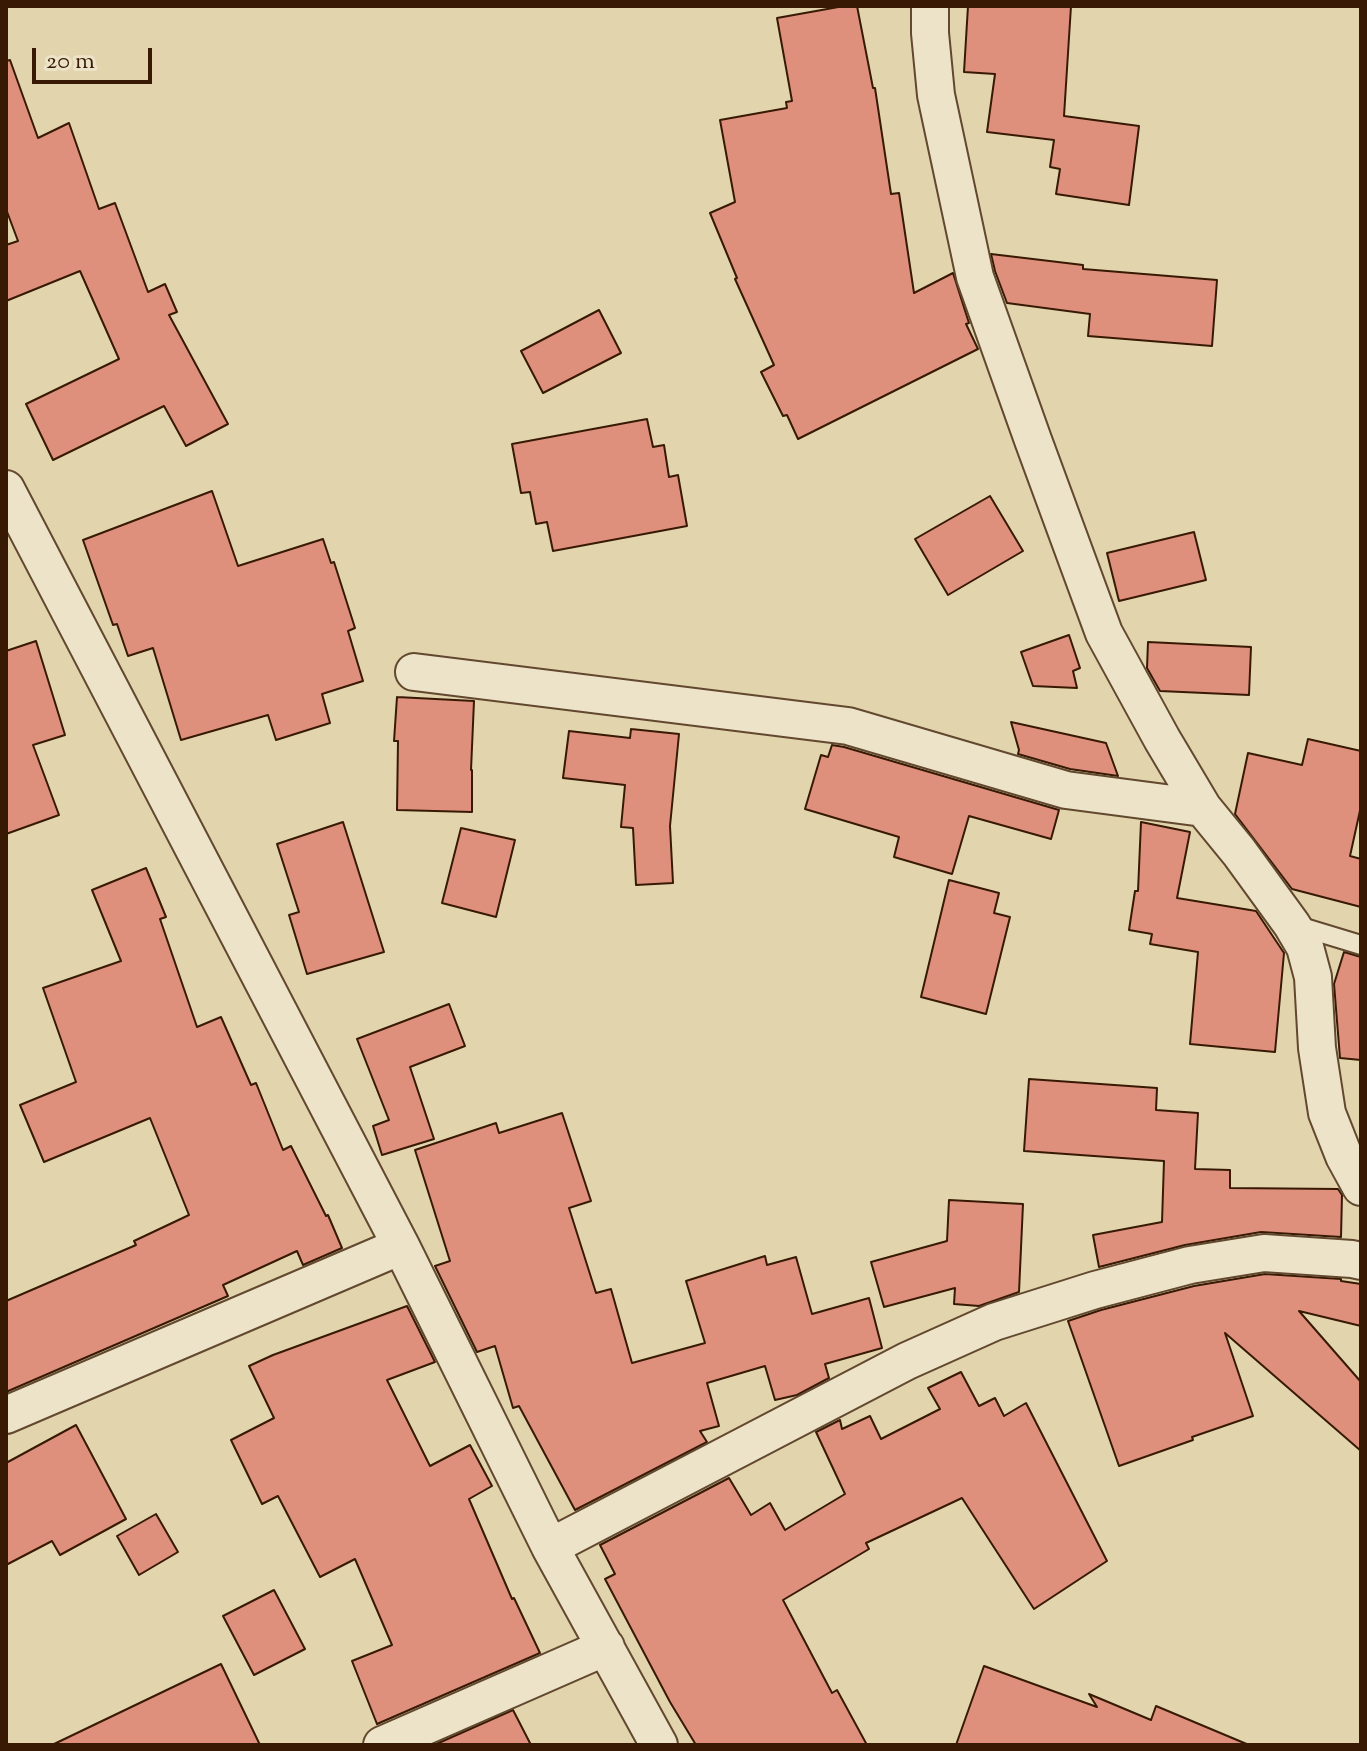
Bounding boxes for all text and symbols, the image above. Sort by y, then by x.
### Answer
scale bar [36,32,156,82]
text: 20 m [46,45,95,79]

